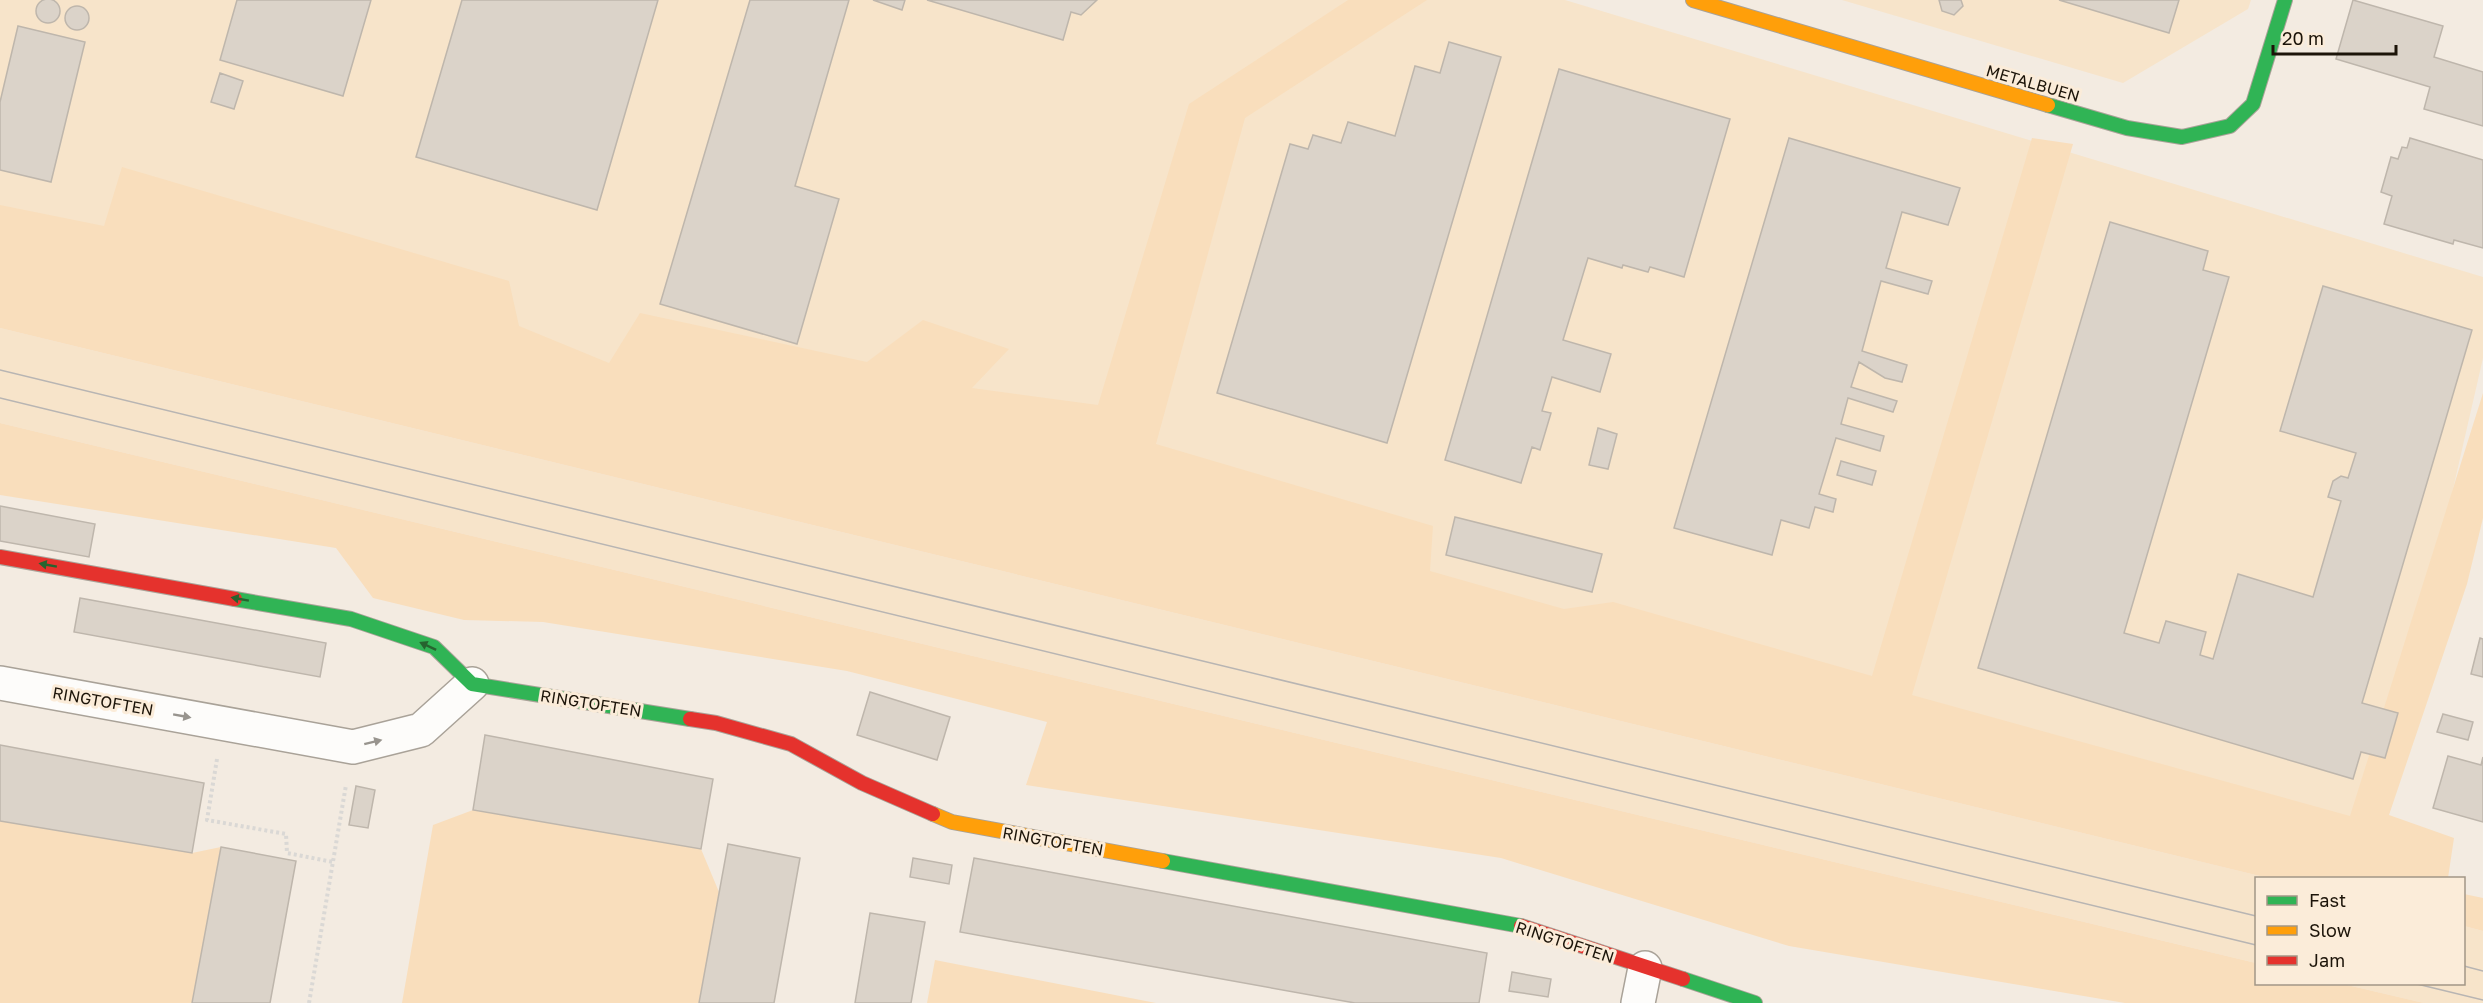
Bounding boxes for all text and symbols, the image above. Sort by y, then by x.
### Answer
scale bar [2273,18,2396,56]
text: 20 m [2282,27,2324,49]
street label: METALBUEN [1984,60,2082,106]
one-way arrow [38,560,57,569]
one-way arrow [230,595,249,604]
one-way arrow [420,642,437,651]
street label: RINGTOFTEN [51,682,155,720]
street label: RINGTOFTEN [539,685,643,721]
one-way arrow [172,711,191,720]
one-way arrow [364,737,382,747]
street label: RINGTOFTEN [1001,822,1105,860]
legend [2255,877,2465,985]
text: Fast [2309,889,2346,911]
street label: RINGTOFTEN [1513,917,1617,967]
text: Slow [2309,919,2352,941]
text: Jam [2309,949,2345,971]

